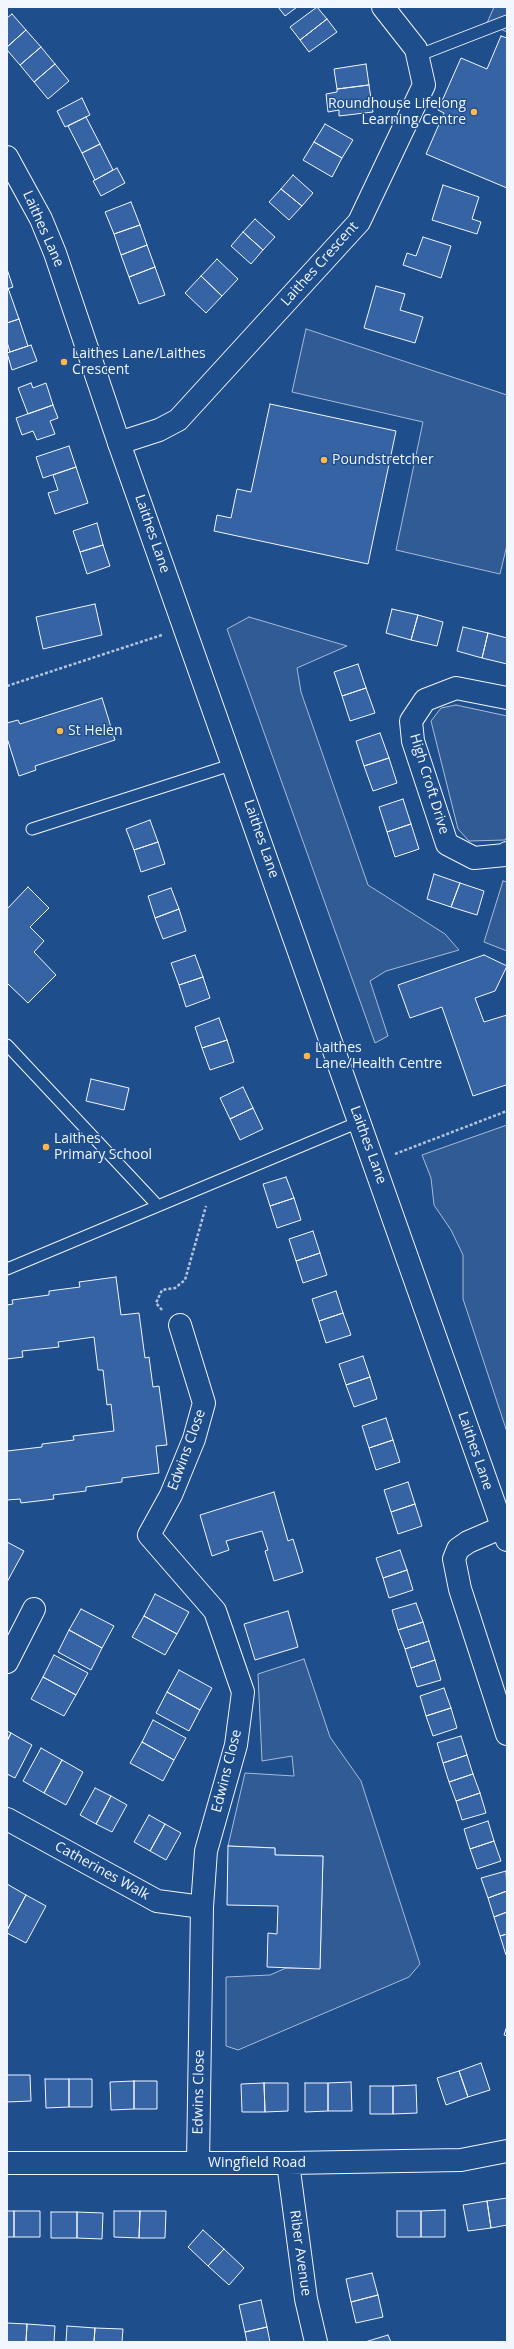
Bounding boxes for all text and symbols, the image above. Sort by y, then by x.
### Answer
place label: Roundhouse Lifelong Learning Centre [328,96,466,128]
marker: Roundhouse Lifelong Learning Centre [469,107,479,117]
street label: Laithes Lane [19,188,67,270]
street label: Laithes Crescent [278,218,362,310]
place label: Laithes Lane/Laithes Crescent [72,346,206,378]
marker: Laithes Lane/Laithes Crescent [59,357,69,367]
place label: Poundstretcher [332,452,434,468]
marker: Poundstretcher [319,455,329,465]
street label: Laithes Lane [131,493,173,575]
place label: St Helen [68,723,122,739]
marker: St Helen [55,726,65,736]
street label: High Croft Drive [406,732,452,836]
street label: Laithes Lane [240,798,282,880]
place label: Laithes Lane/Health Centre [315,1040,442,1072]
marker: Laithes Lane/Health Centre [302,1051,312,1061]
street label: Laithes Lane [346,1104,390,1186]
place label: Laithes Primary School [54,1131,152,1164]
marker: Laithes Primary School [41,1142,51,1152]
street label: Edwins Close [165,1407,209,1493]
street label: Laithes Lane [454,1410,496,1492]
street label: Edwins Close [209,1728,245,1814]
street label: Catherines Walk [52,1838,152,1904]
street label: Edwins Close [190,2049,208,2135]
street label: Wingfield Road [208,2155,306,2171]
street label: Riber Avenue [286,2209,314,2297]

